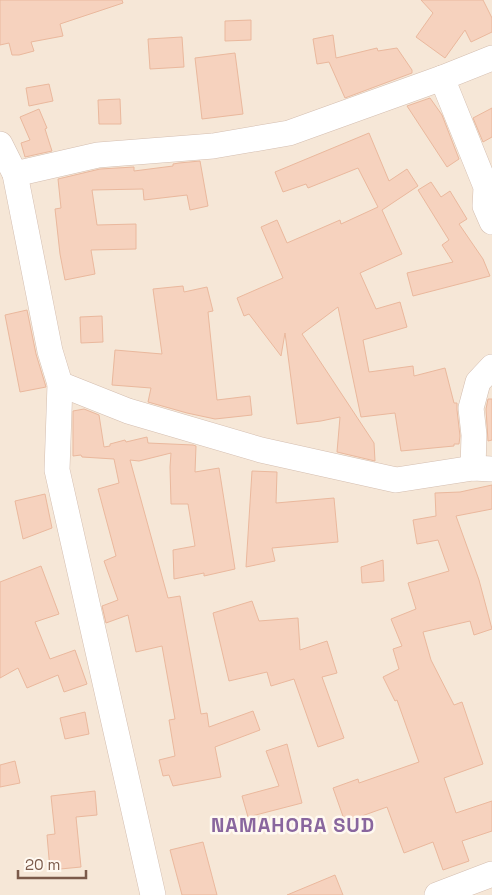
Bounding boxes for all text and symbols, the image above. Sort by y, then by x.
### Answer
district label: NAMAHORA SUD [211,812,375,838]
scale bar [18,848,85,880]
text: 20 m [25,855,60,874]

